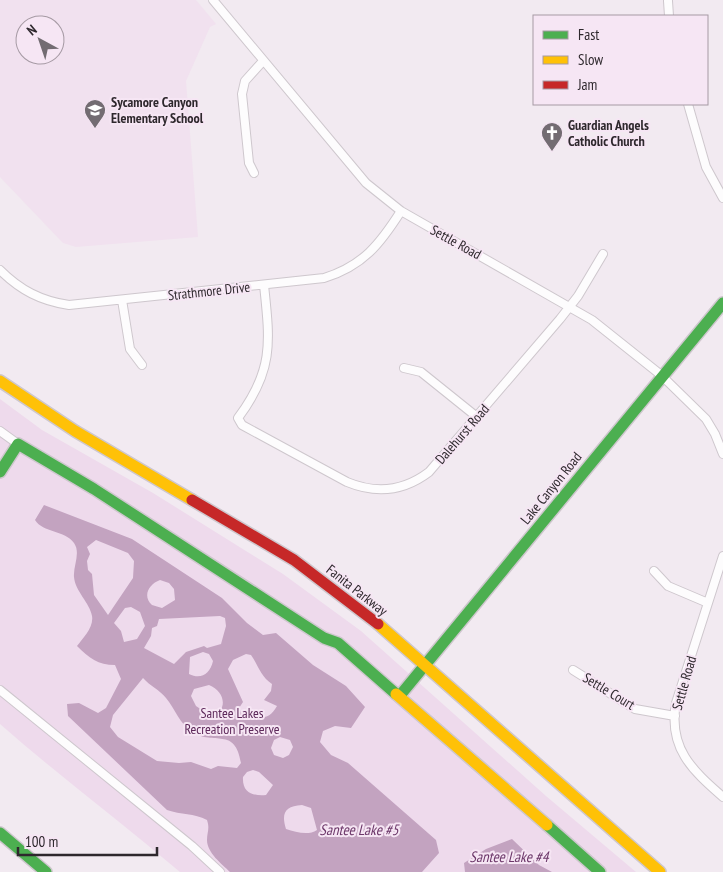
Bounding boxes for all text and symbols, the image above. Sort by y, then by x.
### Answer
north arrow [15,15,65,65]
legend [533,15,708,105]
text: N [23,21,40,39]
text: Fast [578,25,599,44]
text: Slow [578,50,603,69]
text: Jam [577,75,597,94]
place label: Sycamore Canyon Elementary School [111,93,204,127]
school or university icon: Sycamore Canyon Elementary School [83,98,107,129]
place label: Guardian Angels Catholic Church [568,116,649,150]
church icon: Guardian Angels Catholic Church [540,121,564,152]
street label: Settle Road [427,221,485,263]
street label: Strathmore Drive [167,278,251,304]
street label: Dalehurst Road [431,400,493,468]
street label: Lake Canyon Road [516,448,586,528]
street label: Fanita Parkway [323,560,392,620]
street label: Settle Road [668,654,700,712]
street label: Settle Court [580,668,638,714]
park label: Santee Lakes Recreation Preserve [184,704,280,738]
water label: Santee Lake #5 [319,820,400,839]
scale bar [18,824,156,856]
text: 100 m [25,832,58,851]
water label: Santee Lake #4 [469,847,550,866]

